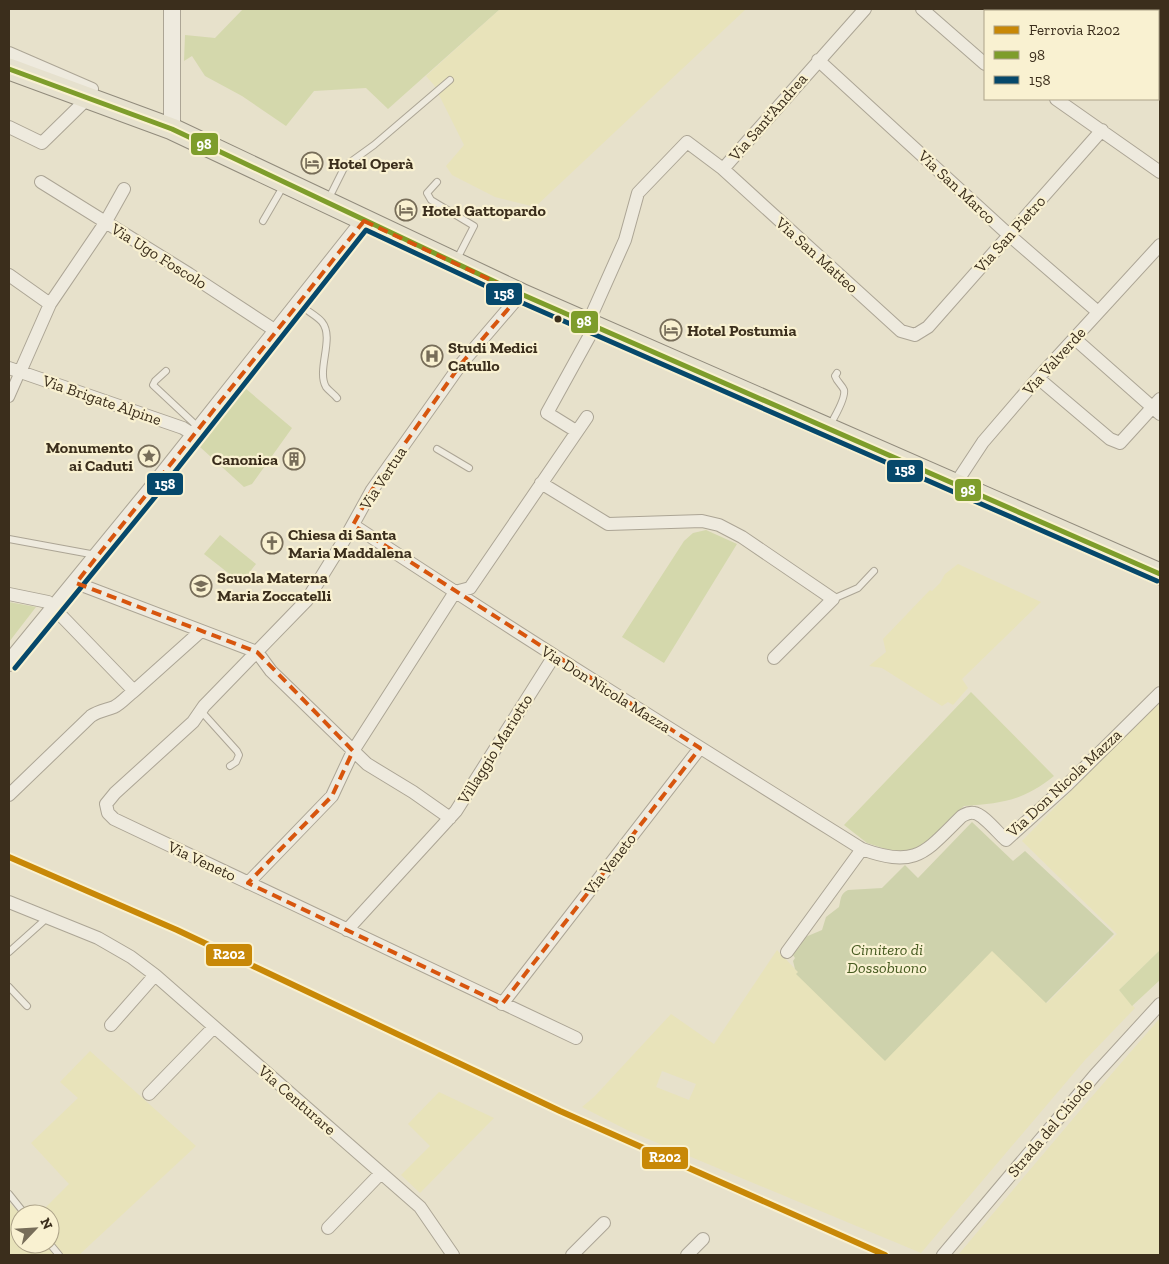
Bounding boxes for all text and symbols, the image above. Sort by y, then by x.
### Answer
legend [984,10,1159,100]
text: Ferrovia R202 [1029,21,1120,39]
text: 98 [1029,46,1045,64]
street label: Via Sant'Andrea [724,69,811,165]
text: 158 [1029,71,1051,89]
line badge: 98 [190,132,219,156]
text: 98 [196,136,212,153]
street label: Via San Marco [914,146,1000,228]
hotel icon: Hotel Operà [300,151,324,175]
place label: Hotel Operà [328,154,413,173]
street label: Via San Pietro [970,192,1050,277]
hotel icon: Hotel Gattopardo [394,198,418,222]
place label: Hotel Gattopardo [422,201,546,220]
street label: Via San Matteo [771,212,862,297]
street label: Via Ugo Foscolo [107,218,210,293]
line badge: 158 [485,282,523,306]
text: 158 [494,286,515,303]
line badge: 98 [570,310,599,334]
text: 98 [576,313,592,330]
unlabelled marker [553,314,563,324]
hotel icon: Hotel Postumia [659,318,683,342]
place label: Hotel Postumia [687,321,797,340]
street label: Via Valverde [1018,323,1089,400]
place label: Studi Medici Catullo [448,338,538,375]
hospital icon: Studi Medici Catullo [420,344,444,368]
street label: Via Brigate Alpine [39,370,164,429]
place label: Monumento ai Caduti [46,438,134,475]
street label: Via Vertua [355,443,411,514]
place icon: Monumento ai Caduti [137,444,161,468]
building icon: Canonica [282,447,306,471]
place label: Canonica [212,450,278,469]
line badge: 158 [886,459,924,483]
text: 158 [895,462,916,479]
line badge: 158 [146,472,184,496]
text: 158 [155,476,176,493]
line badge: 98 [954,478,982,502]
text: 98 [960,482,976,499]
place label: Chiesa di Santa Maria Maddalena [288,525,412,562]
church icon: Chiesa di Santa Maria Maddalena [260,531,284,555]
place label: Scuola Materna Maria Zoccatelli [217,568,331,605]
school or university icon: Scuola Materna Maria Zoccatelli [189,574,213,598]
street label: Via Don Nicola Mazza [537,641,675,737]
street label: Villaggio Mariotto [453,691,536,808]
street label: Via Don Nicola Mazza [1002,725,1125,842]
street label: Via Veneto [579,829,640,899]
street label: Via Veneto [164,837,239,885]
park label: Cimitero di Dossobuono [847,940,927,977]
line badge: R202 [205,943,253,967]
text: R202 [213,946,245,963]
street label: Via Centurare [254,1061,340,1139]
street label: Strada del Chiodo [1003,1075,1097,1181]
line badge: R202 [641,1146,689,1170]
text: R202 [649,1149,681,1166]
north arrow [10,1204,60,1254]
text: N [36,1215,56,1232]

